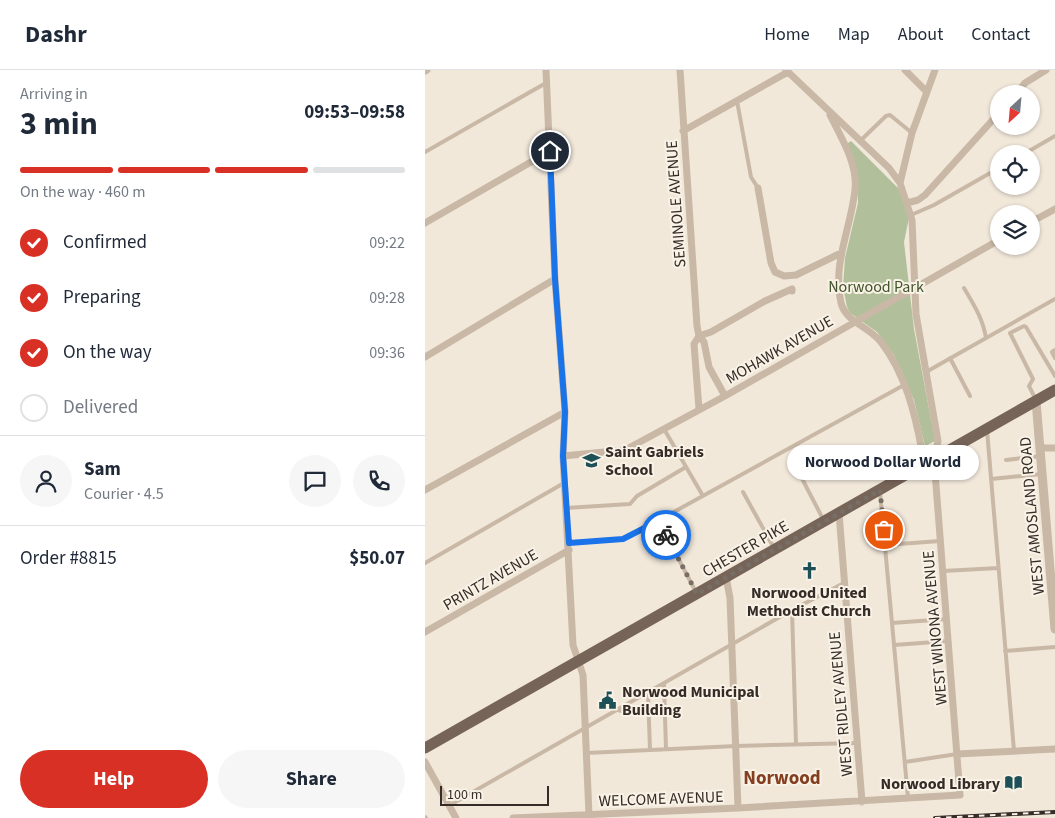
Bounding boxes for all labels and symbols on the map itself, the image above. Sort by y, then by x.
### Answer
north arrow [990,85,1040,135]
pin [529,130,571,172]
street label: SEMINOLE AVENUE [661,140,691,268]
park label: Norwood Park [828,276,924,298]
street label: MOHAWK AVENUE [722,310,837,390]
street label: WEST AMOSLAND ROAD [1014,436,1050,596]
place label: Saint Gabriels School [605,441,704,481]
callout: Norwood Dollar World [788,445,980,480]
school or university icon: Saint Gabriels School [581,450,601,470]
pin [863,509,905,551]
courier [641,510,691,560]
street label: CHESTER PIKE [698,515,793,583]
street label: PRINTZ AVENUE [439,544,542,616]
street label: WEST WINONA AVENUE [917,550,953,706]
church icon: Norwood United Methodist Church [799,560,819,580]
place label: Norwood United Methodist Church [747,582,871,622]
street label: WEST RIDLEY AVENUE [824,631,858,777]
place label: Norwood Municipal Building [622,681,760,721]
public building icon: Norwood Municipal Building [598,690,618,710]
district label: Norwood [743,765,821,792]
place label: Norwood Library [881,773,1001,795]
library icon: Norwood Library [1004,773,1024,793]
scale bar [440,783,549,806]
street label: WELCOME AVENUE [598,786,724,812]

